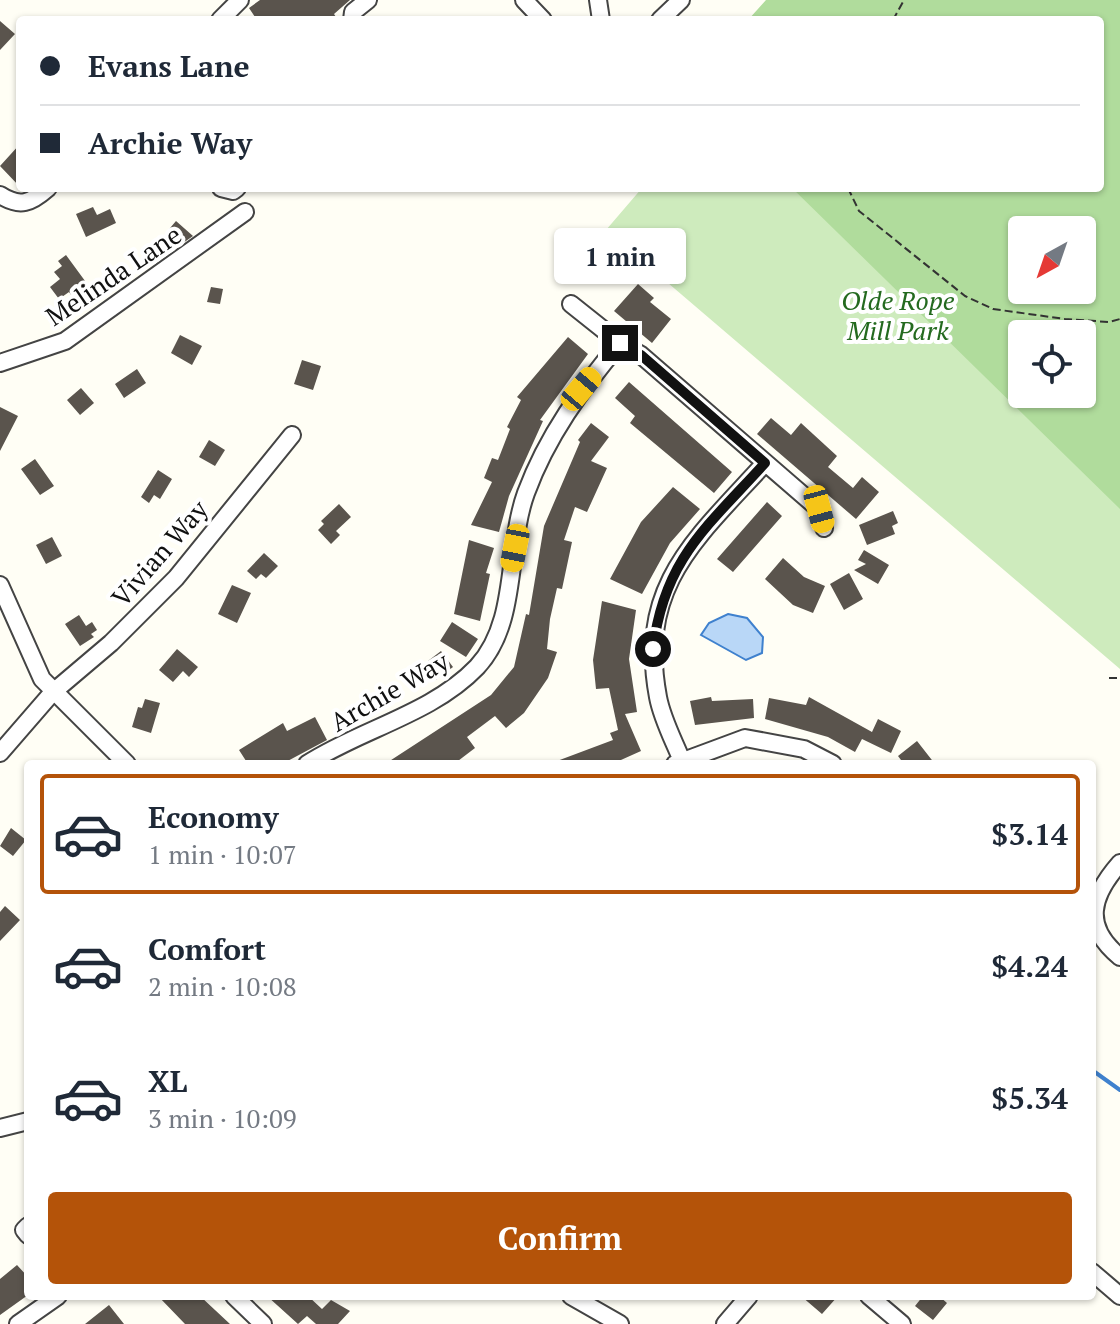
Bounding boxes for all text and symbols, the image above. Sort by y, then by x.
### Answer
text: Evans Lane [88,46,250,86]
text: Archie Way [88,123,252,163]
north arrow [1008,216,1096,304]
map controls [1008,216,1096,408]
street label: Melinda Lane [39,217,187,333]
callout: 1 min [554,227,686,283]
text: 1 min [584,239,656,273]
park label: Olde Rope Mill Park [841,283,955,347]
button: locate [1008,320,1096,408]
route end [602,325,638,361]
car [556,363,606,415]
car [801,483,837,535]
street label: Vivian Way [103,492,215,613]
car [499,522,531,574]
route start [635,631,671,667]
street label: Archie Way [324,643,455,739]
text: Economy [148,797,279,837]
icon: car [52,798,124,870]
text: $3.14 [991,814,1068,854]
text: 1 min · 10:07 [148,837,297,871]
text: Comfort [148,929,266,969]
icon: car [52,930,124,1002]
text: $4.24 [991,946,1068,986]
text: 2 min · 10:08 [148,969,297,1003]
text: XL [148,1061,187,1101]
icon: car [52,1062,124,1134]
text: $5.34 [991,1078,1068,1118]
text: 3 min · 10:09 [148,1101,297,1135]
button: Confirm [48,1192,1072,1284]

